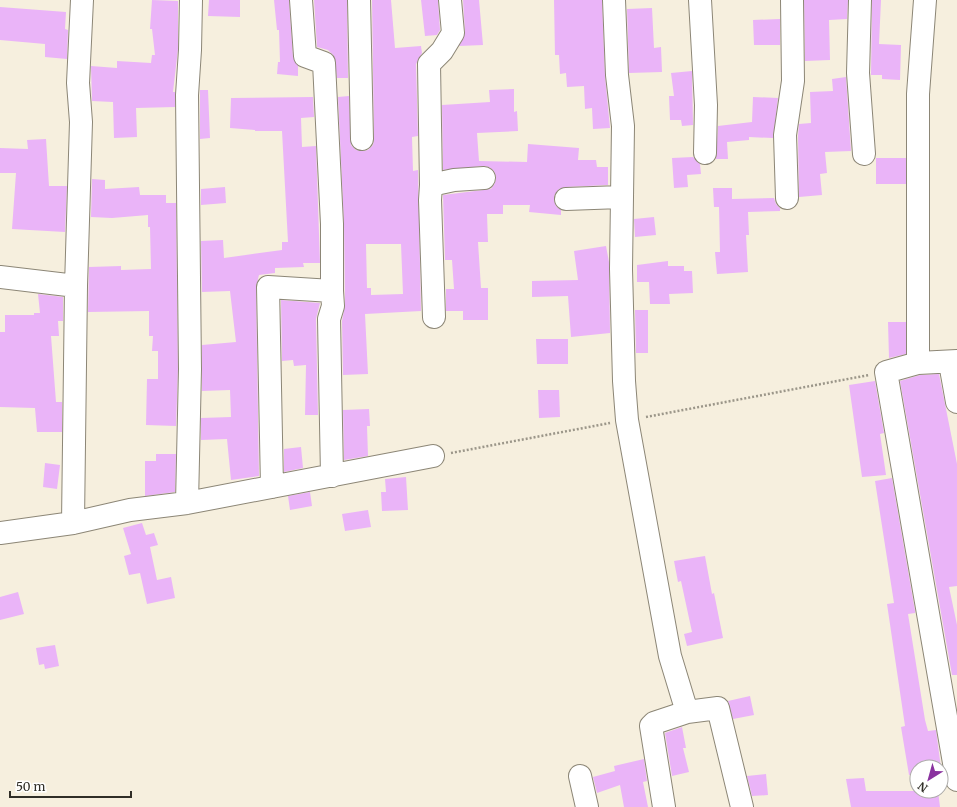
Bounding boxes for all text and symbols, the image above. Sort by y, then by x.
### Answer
north arrow [909,759,949,799]
scale bar [10,773,131,799]
text: 50 m [16,779,45,794]
text: N [915,779,931,795]

